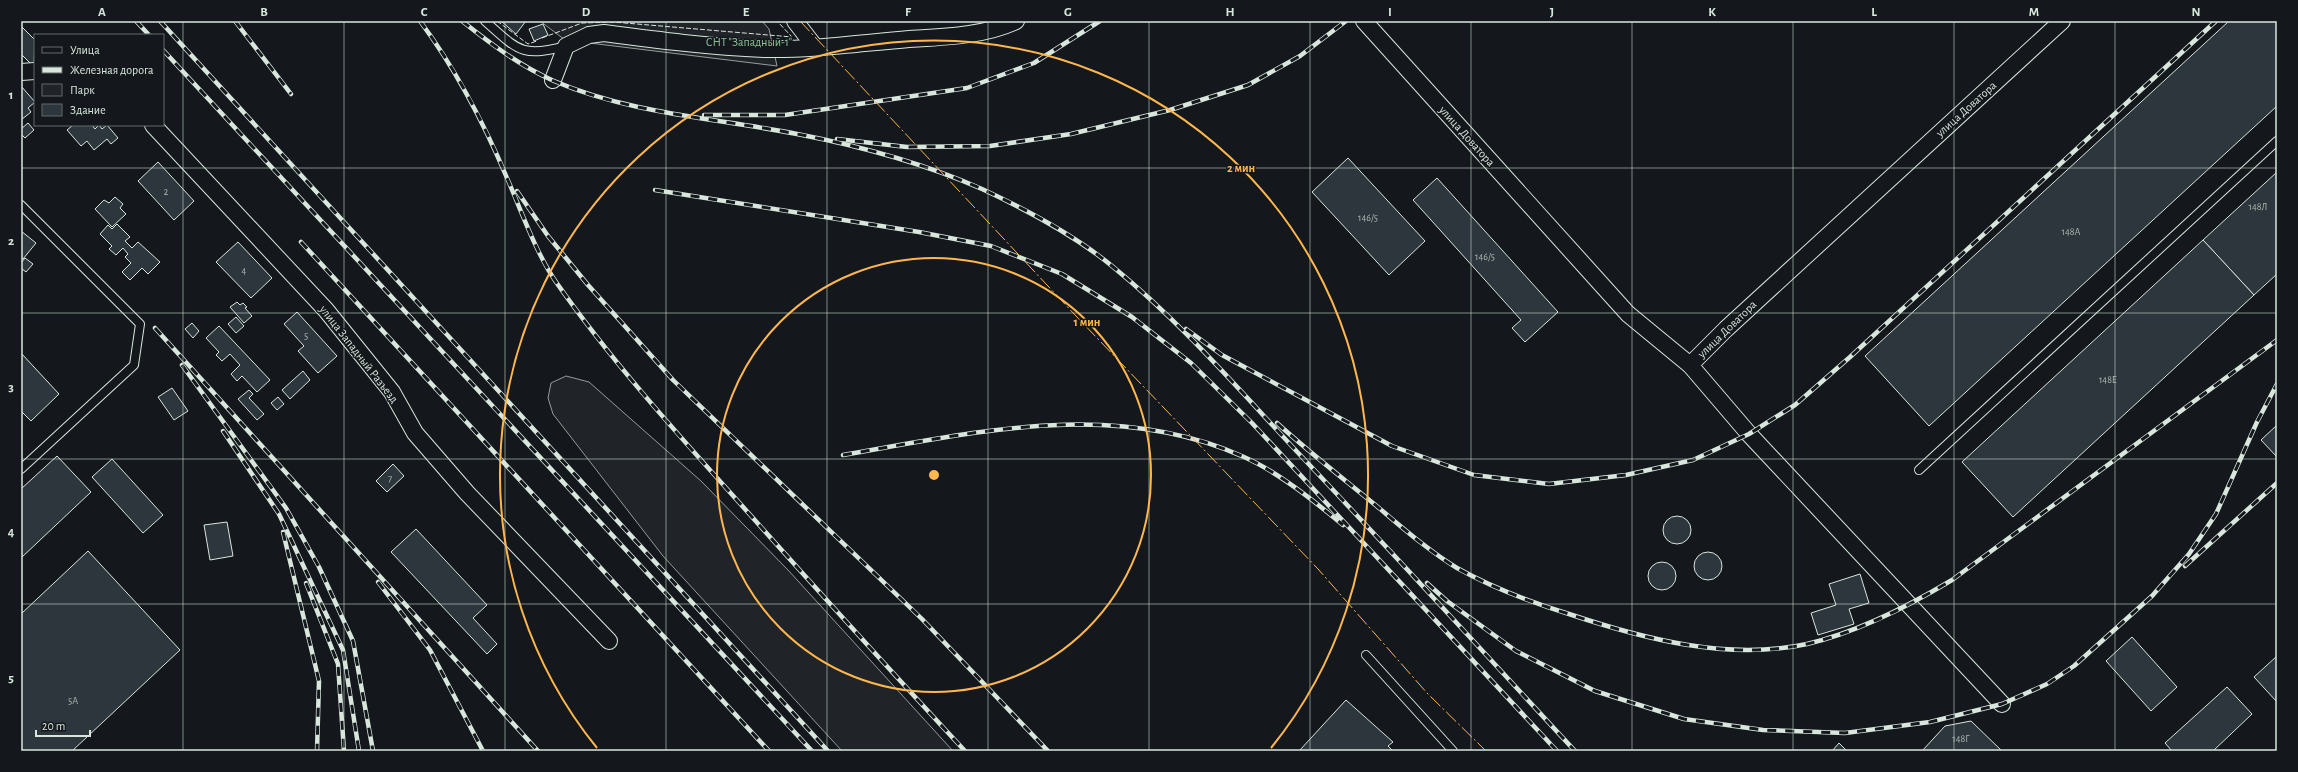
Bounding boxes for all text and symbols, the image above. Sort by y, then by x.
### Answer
text: A [98,6,106,19]
text: B [260,6,268,19]
text: C [421,6,428,19]
text: D [582,6,591,19]
text: E [743,6,750,19]
text: F [905,6,912,19]
text: G [1064,6,1072,19]
text: H [1225,6,1235,19]
text: I [1388,6,1392,19]
text: J [1550,6,1554,19]
text: K [1708,6,1716,19]
text: L [1871,6,1877,19]
text: M [2029,6,2039,19]
text: N [2191,6,2201,19]
legend [34,34,164,126]
park label: СНТ "Западный-1" [706,36,792,48]
text: Улица [70,44,100,56]
text: Железная дорога [70,64,154,76]
street label: улица Доватора [1933,79,1999,140]
text: Парк [70,84,95,96]
text: 1 [9,89,13,102]
street label: улица Доватора [1436,103,1497,169]
text: Здание [70,104,106,116]
text: 2 мин [1227,162,1255,174]
house number: 2 [164,187,169,197]
house number: 148Л [2249,202,2267,212]
house number: 146/5 [1358,213,1378,223]
house number: 148А [2062,227,2081,237]
text: 2 [8,235,14,248]
house number: 146/5 [1475,252,1495,262]
house number: 4 [242,266,247,276]
street label: улица Доватора [1695,298,1760,361]
street label: улица Западный Разъезд [316,302,401,406]
text: 1 мин [1074,316,1100,328]
house number: 5 [304,331,308,341]
house number: 148Е [2099,375,2117,385]
text: 3 [8,381,14,394]
centre of rings [927,468,941,482]
house number: 7 [388,474,392,484]
text: 4 [8,526,15,539]
text: 5 [8,672,14,685]
house number: 5А [68,696,78,706]
scale bar [36,712,90,738]
text: 20 m [42,720,65,732]
house number: 148Г [1952,734,1970,744]

